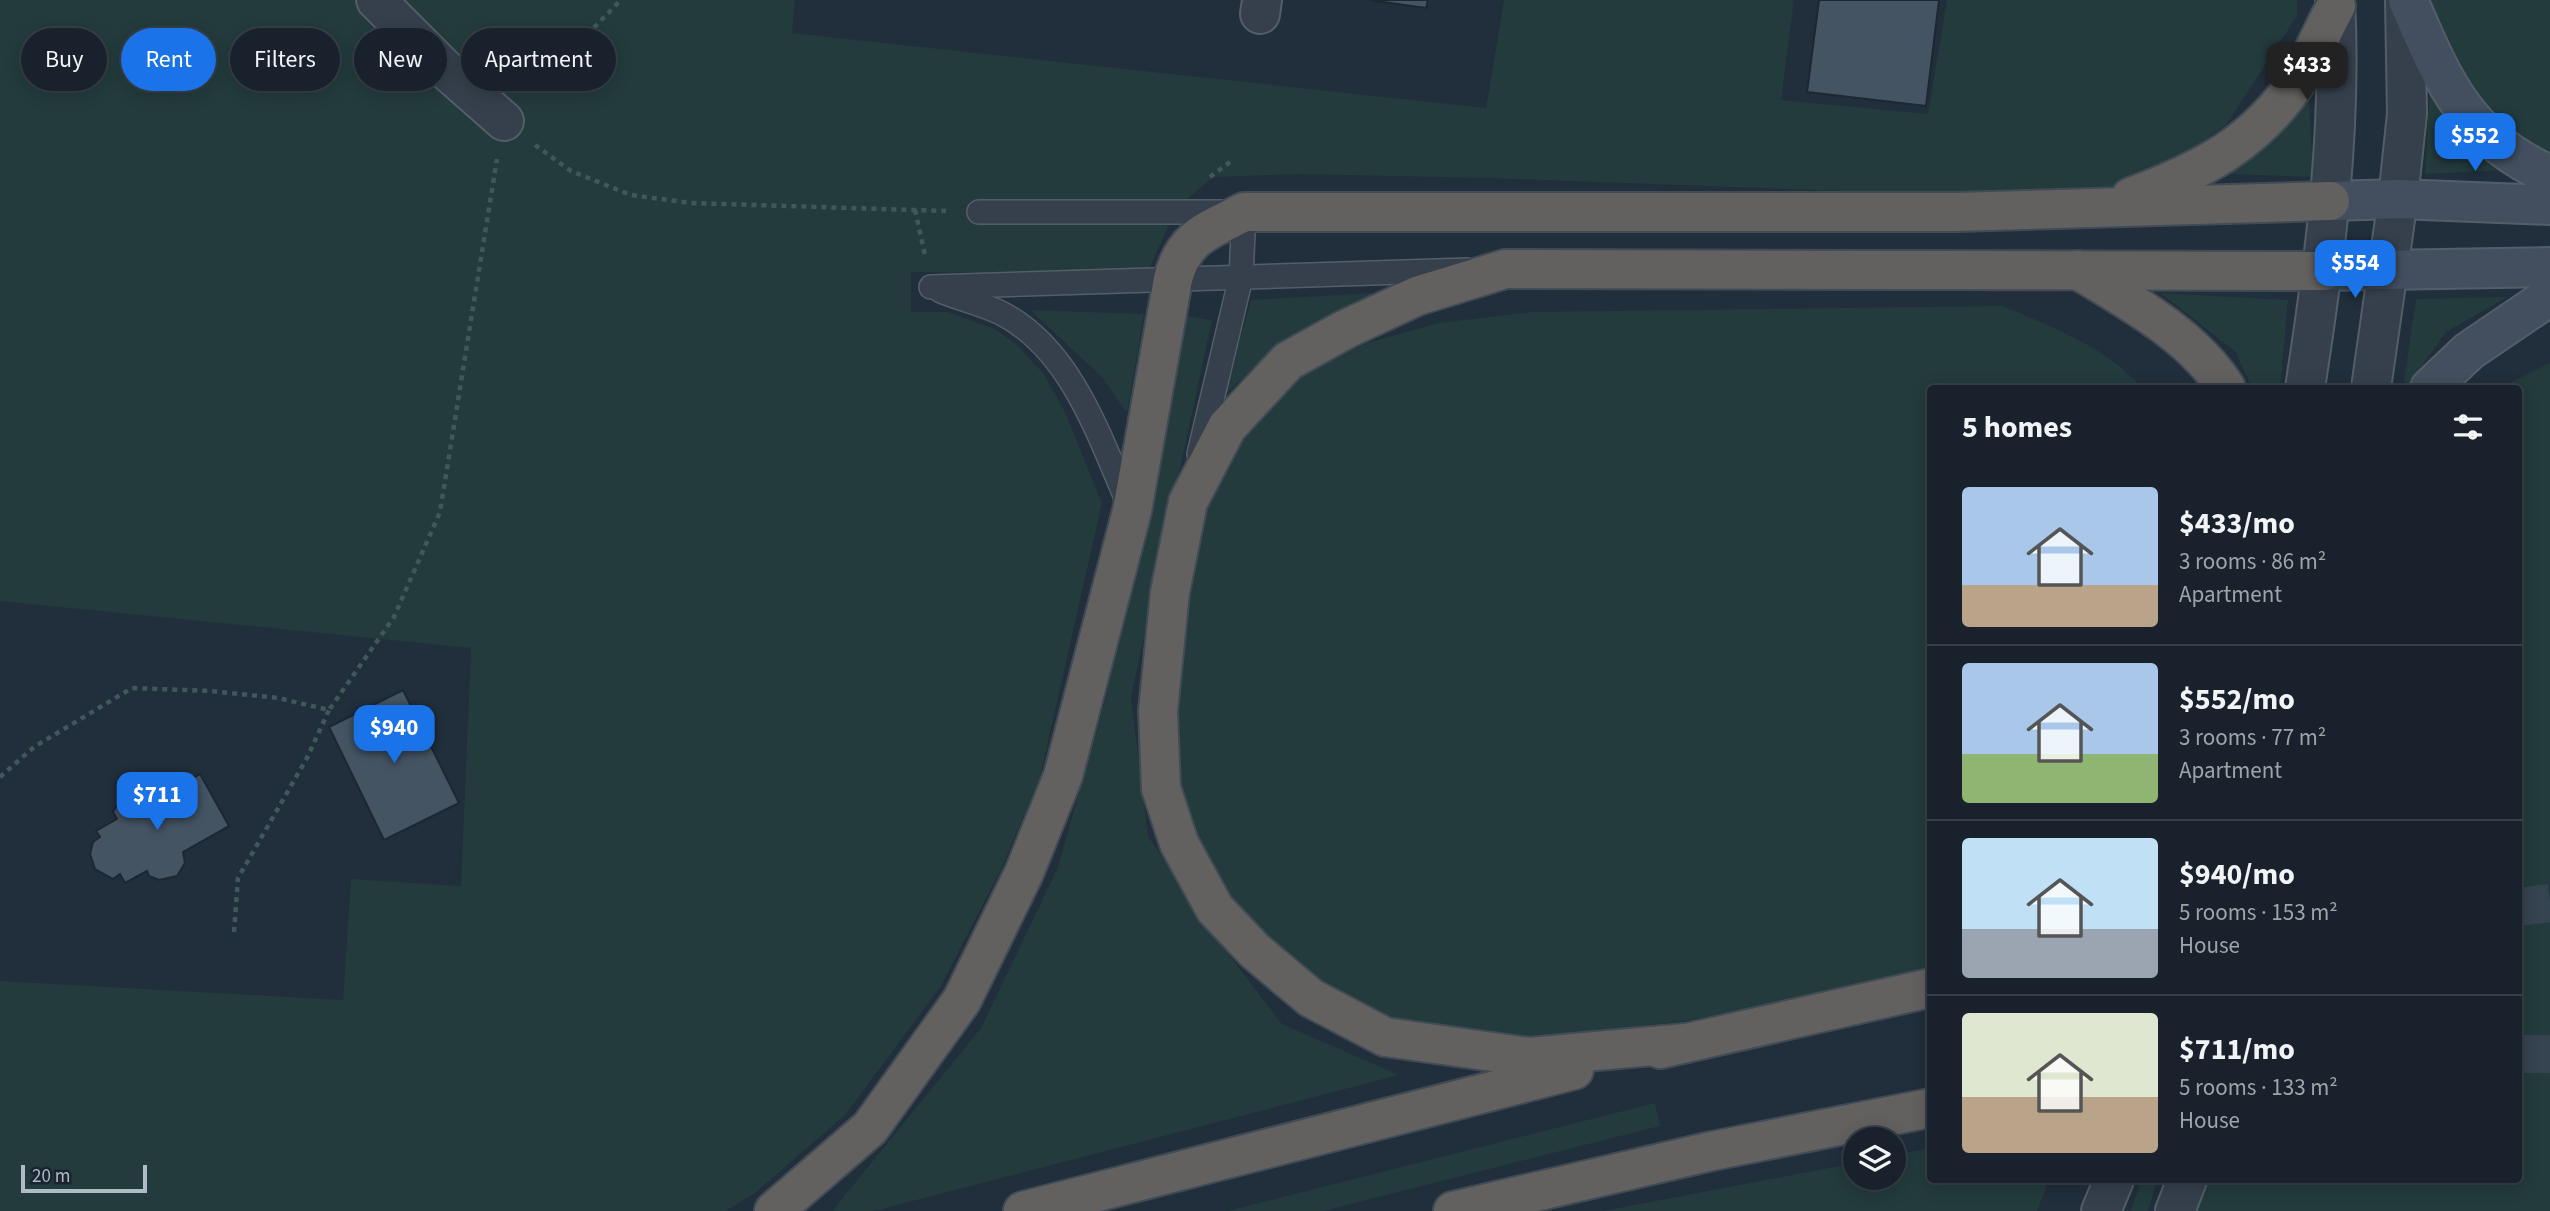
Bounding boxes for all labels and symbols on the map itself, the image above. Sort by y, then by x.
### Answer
pin: $433 [2266,42,2348,102]
pin: $552 [2434,114,2516,173]
pin: $554 [2314,240,2396,300]
pin: $940 [353,706,435,765]
pin: $711 [116,772,198,832]
scale bar [21,1162,147,1194]

